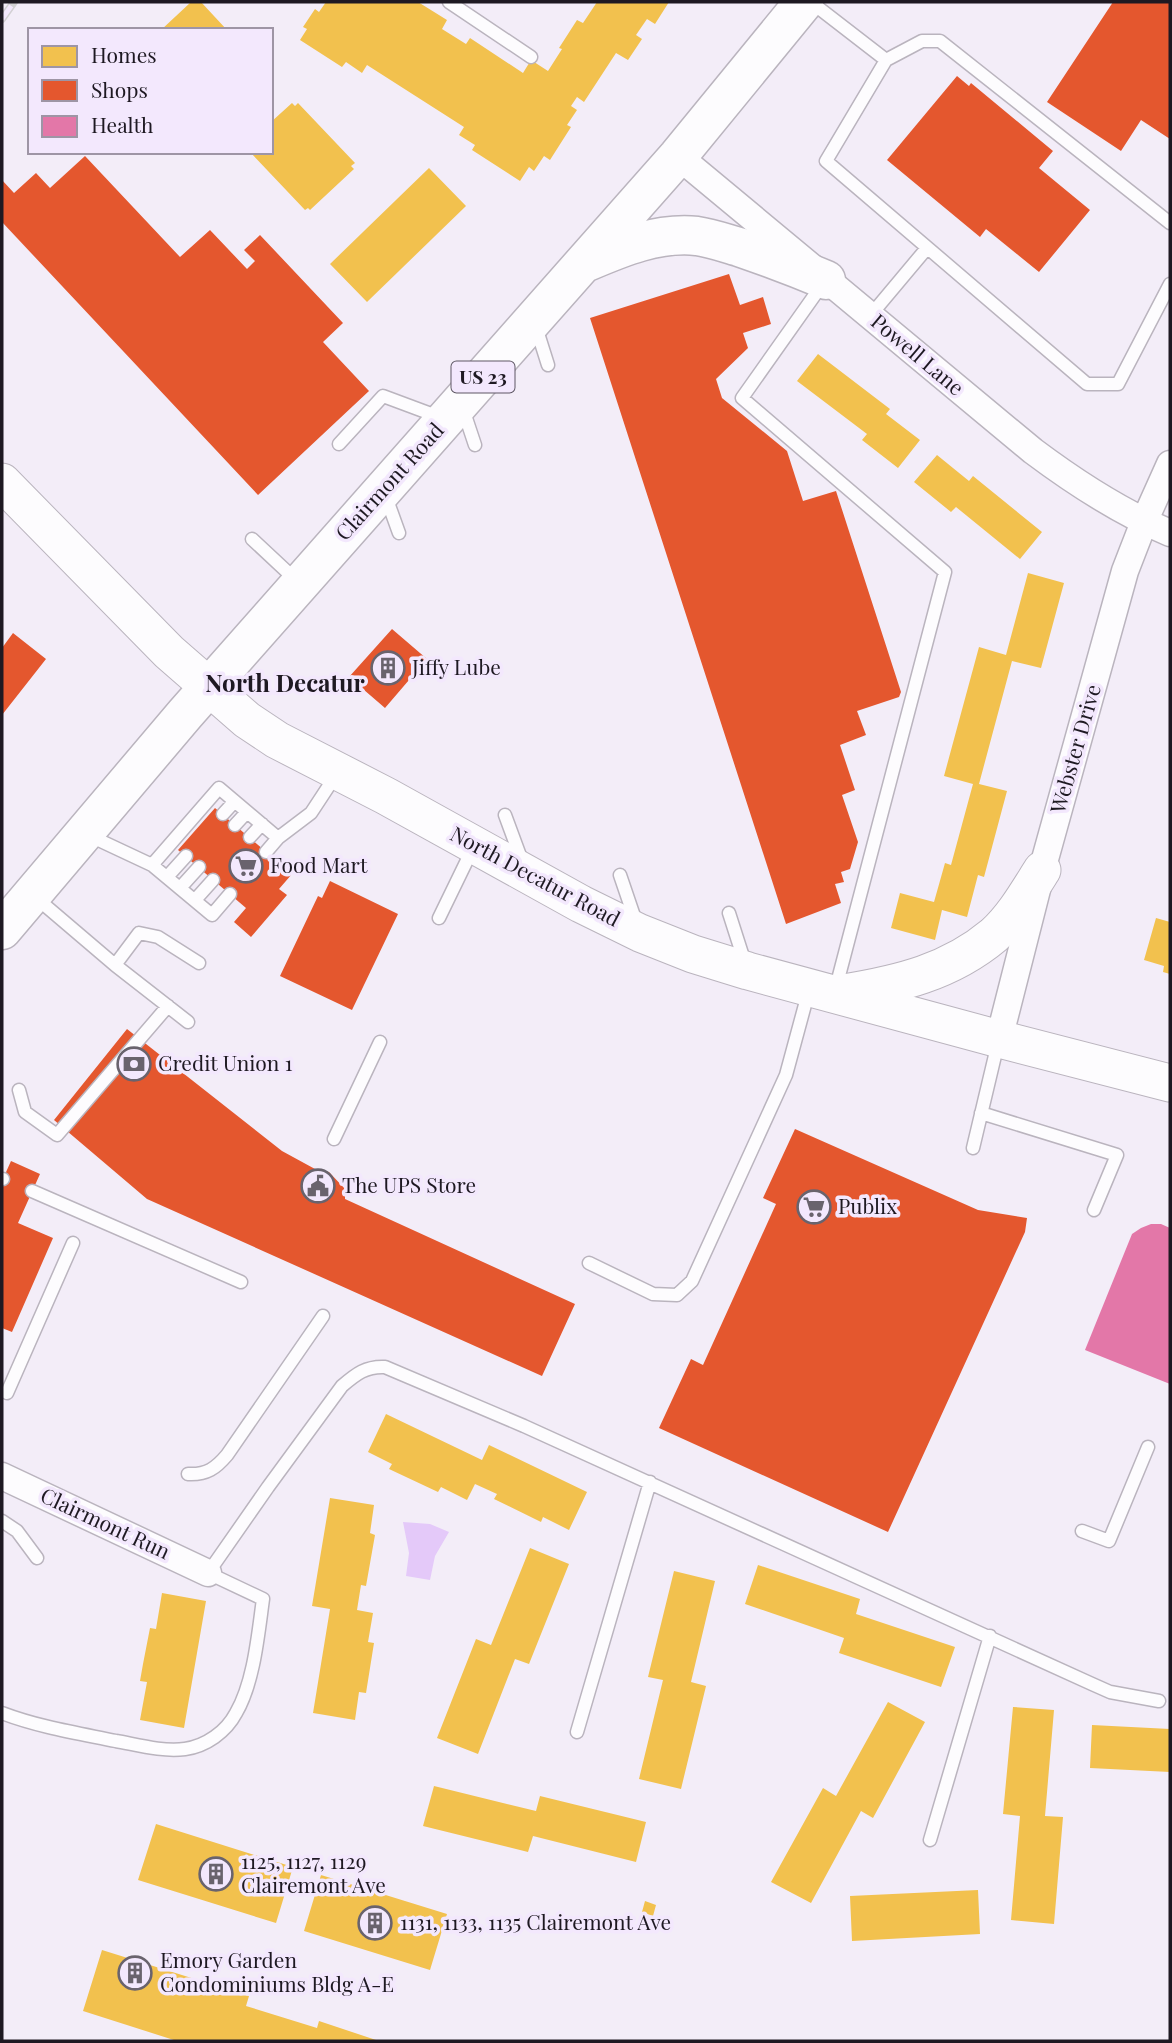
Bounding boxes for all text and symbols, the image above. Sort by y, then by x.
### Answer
legend [28,28,273,154]
text: Homes [91,40,157,68]
text: Shops [91,75,148,103]
text: Health [91,110,154,138]
street label: Powell Lane [866,306,971,401]
road number: US 23 [452,362,514,392]
street label: Clairmont Road [328,416,449,545]
building icon: Jiffy Lube [369,649,407,687]
place label: Jiffy Lube [411,652,501,680]
district label: North Decatur [205,666,366,698]
street label: Webster Drive [1042,681,1106,817]
street label: North Decatur Road [446,819,626,932]
supermarket icon: Food Mart [227,847,265,885]
place label: Food Mart [270,850,368,878]
bank icon: Credit Union 1 [115,1045,153,1083]
place label: Credit Union 1 [158,1048,293,1076]
public building icon: The UPS Store [299,1167,337,1205]
place label: The UPS Store [342,1170,476,1198]
supermarket icon: Publix [795,1188,833,1226]
place label: Publix [838,1191,897,1219]
street label: Clairmont Run [37,1480,176,1565]
place label: 1125, 1127, 1129 Clairemont Ave [241,1846,386,1898]
building icon: 1125, 1127, 1129 Clairemont Ave [197,1855,235,1893]
building icon: 1131, 1133, 1135 Clairemont Ave [356,1904,394,1942]
place label: 1131, 1133, 1135 Clairemont Ave [400,1907,671,1935]
place label: Emory Garden Condominiums Bldg A-E [160,1945,394,1997]
building icon: Emory Garden Condominiums Bldg A-E [116,1954,154,1992]

